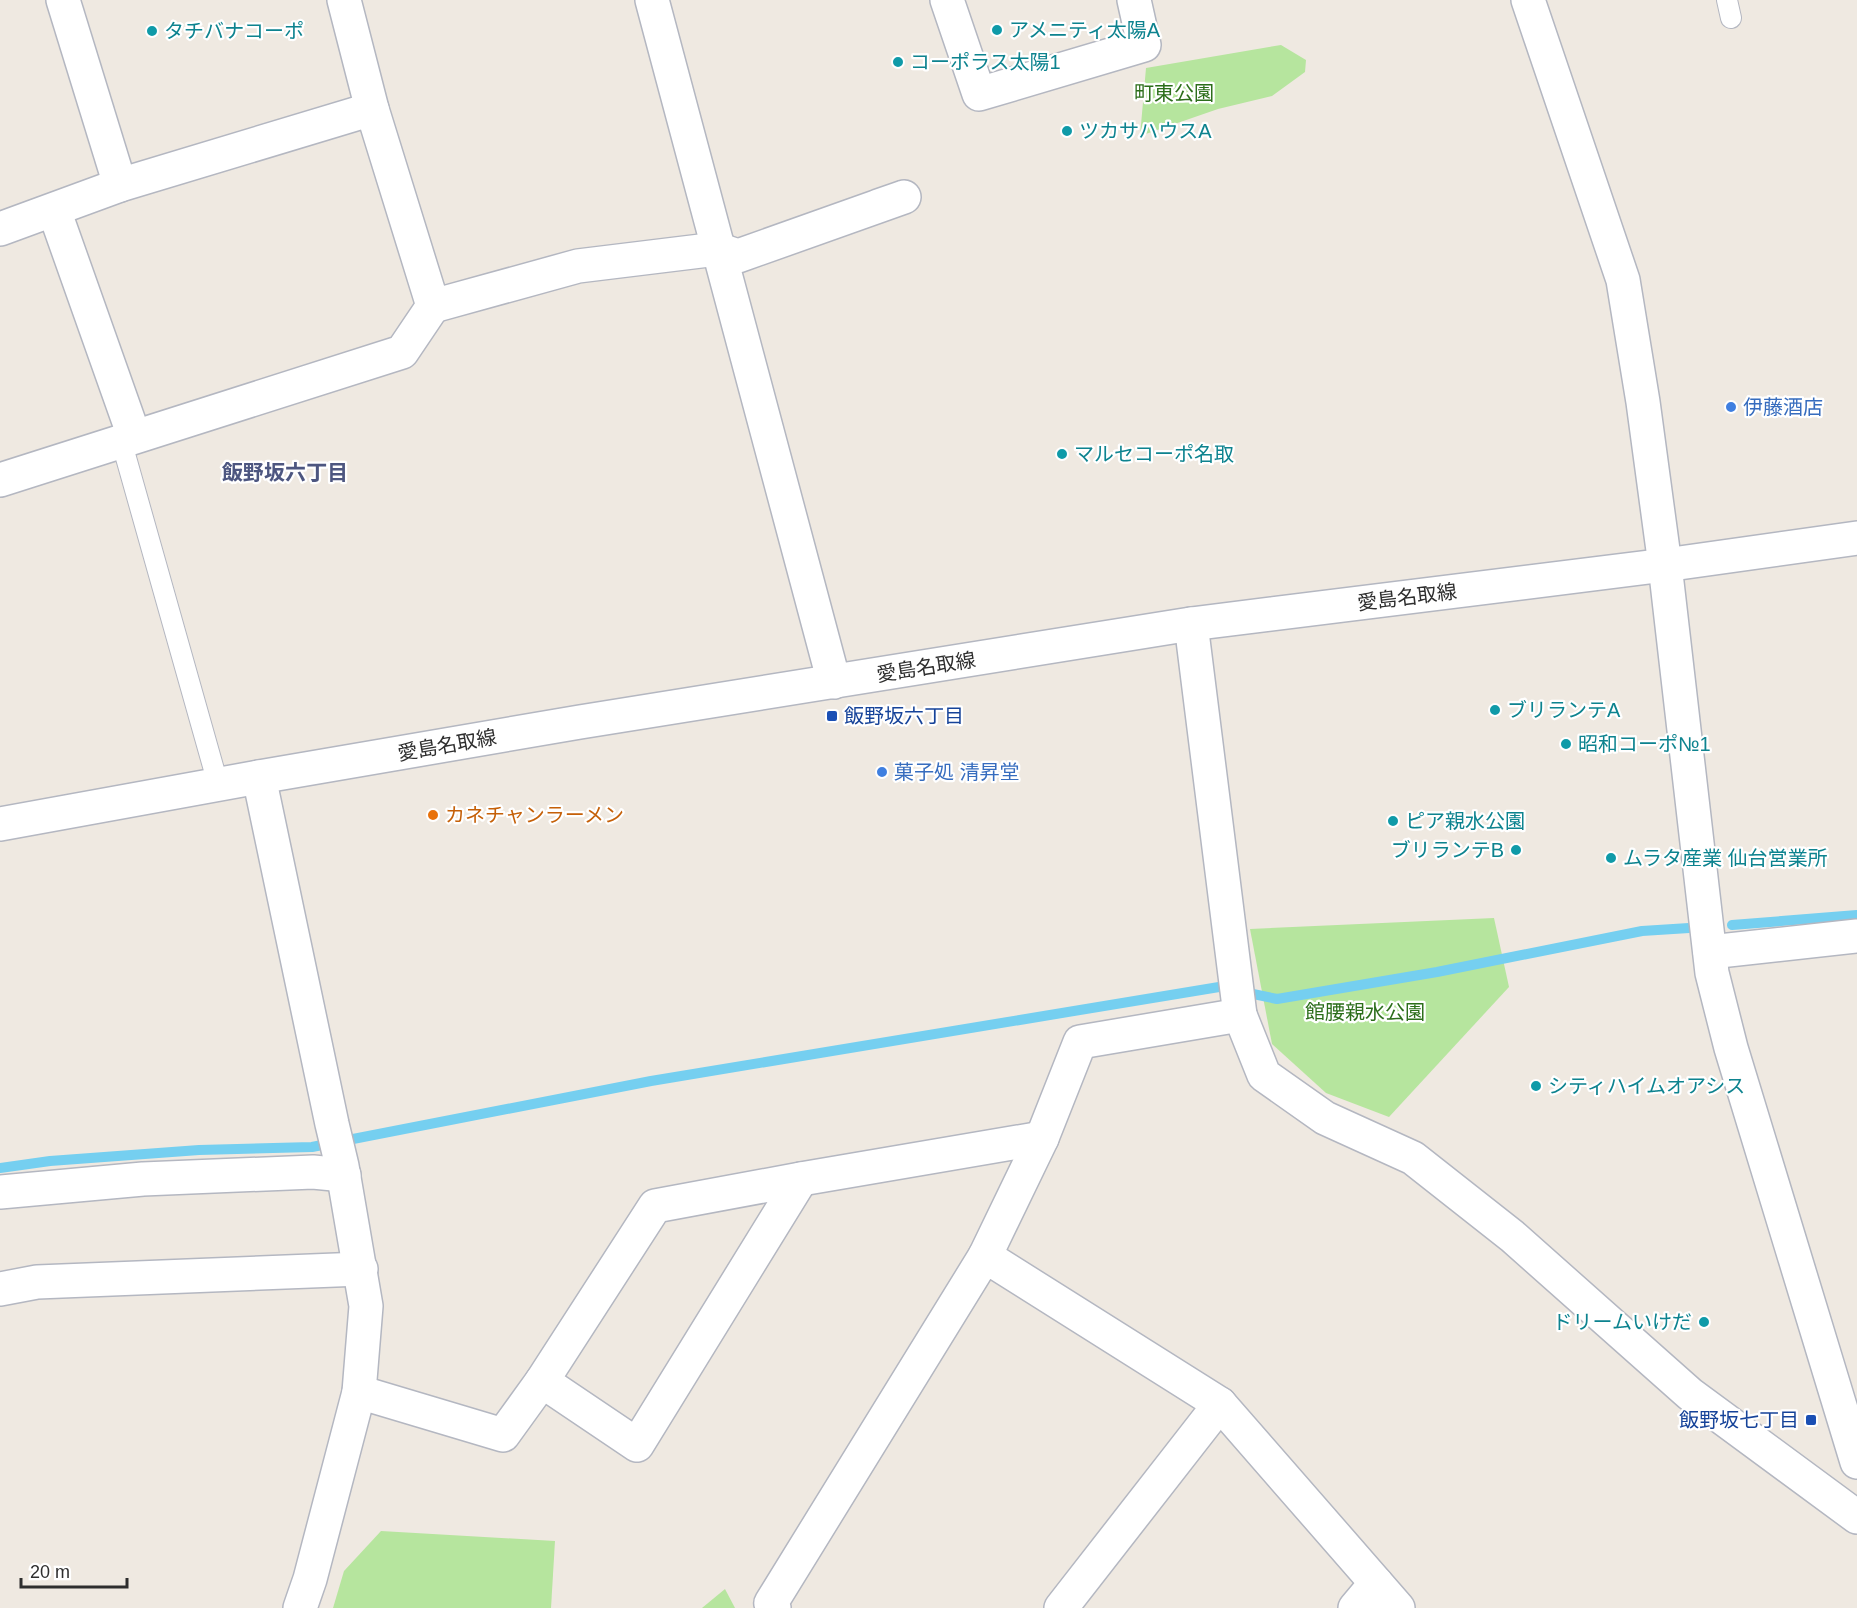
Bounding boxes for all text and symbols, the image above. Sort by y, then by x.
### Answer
place label: アメニティ太陽A [1009,19,1161,41]
place label: タチバナコーポ [164,20,304,42]
marker: アメニティ太陽A [990,23,1004,37]
marker: タチバナコーポ [145,24,159,38]
place label: コーポラス太陽1 [910,51,1061,73]
marker: コーポラス太陽1 [891,55,905,69]
park label: 町東公園 [1134,82,1214,104]
place label: ツカサハウスA [1079,120,1212,142]
marker: ツカサハウスA [1060,124,1074,138]
place label: 伊藤酒店 [1743,396,1823,418]
marker: 伊藤酒店 [1724,400,1738,414]
place label: マルセコーポ名取 [1074,443,1234,465]
marker: マルセコーポ名取 [1055,447,1069,461]
district label: 飯野坂六丁目 [221,461,348,484]
street label: 愛島名取線 [1356,580,1458,614]
street label: 愛島名取線 [875,648,977,686]
place label: ブリランテA [1507,699,1621,721]
marker: ブリランテA [1488,703,1502,717]
place label: 飯野坂六丁目 [844,705,964,727]
marker: 飯野坂六丁目 [825,709,839,723]
street label: 愛島名取線 [396,725,498,765]
place label: 昭和コーポ№1 [1578,733,1711,755]
marker: 昭和コーポ№1 [1559,737,1573,751]
place label: 菓子処 清昇堂 [894,761,1020,783]
marker: 菓子処 清昇堂 [875,765,889,779]
place label: カネチャンラーメン [445,804,624,826]
marker: カネチャンラーメン [426,808,440,822]
place label: ピア親水公園 [1405,810,1525,832]
marker: ピア親水公園 [1386,814,1400,828]
place label: ブリランテB [1391,839,1504,861]
marker: ブリランテB [1509,843,1523,857]
place label: ムラタ産業 仙台営業所 [1623,847,1828,869]
marker: ムラタ産業 仙台営業所 [1604,851,1618,865]
park label: 館腰親水公園 [1305,1001,1425,1023]
place label: シティハイムオアシス [1548,1075,1745,1097]
marker: シティハイムオアシス [1529,1079,1543,1093]
place label: ドリームいけだ [1553,1311,1692,1333]
marker: ドリームいけだ [1697,1315,1711,1329]
place label: 飯野坂七丁目 [1679,1409,1799,1431]
marker: 飯野坂七丁目 [1804,1413,1818,1427]
scale bar [21,1551,128,1589]
text: 20 m [30,1562,70,1582]

